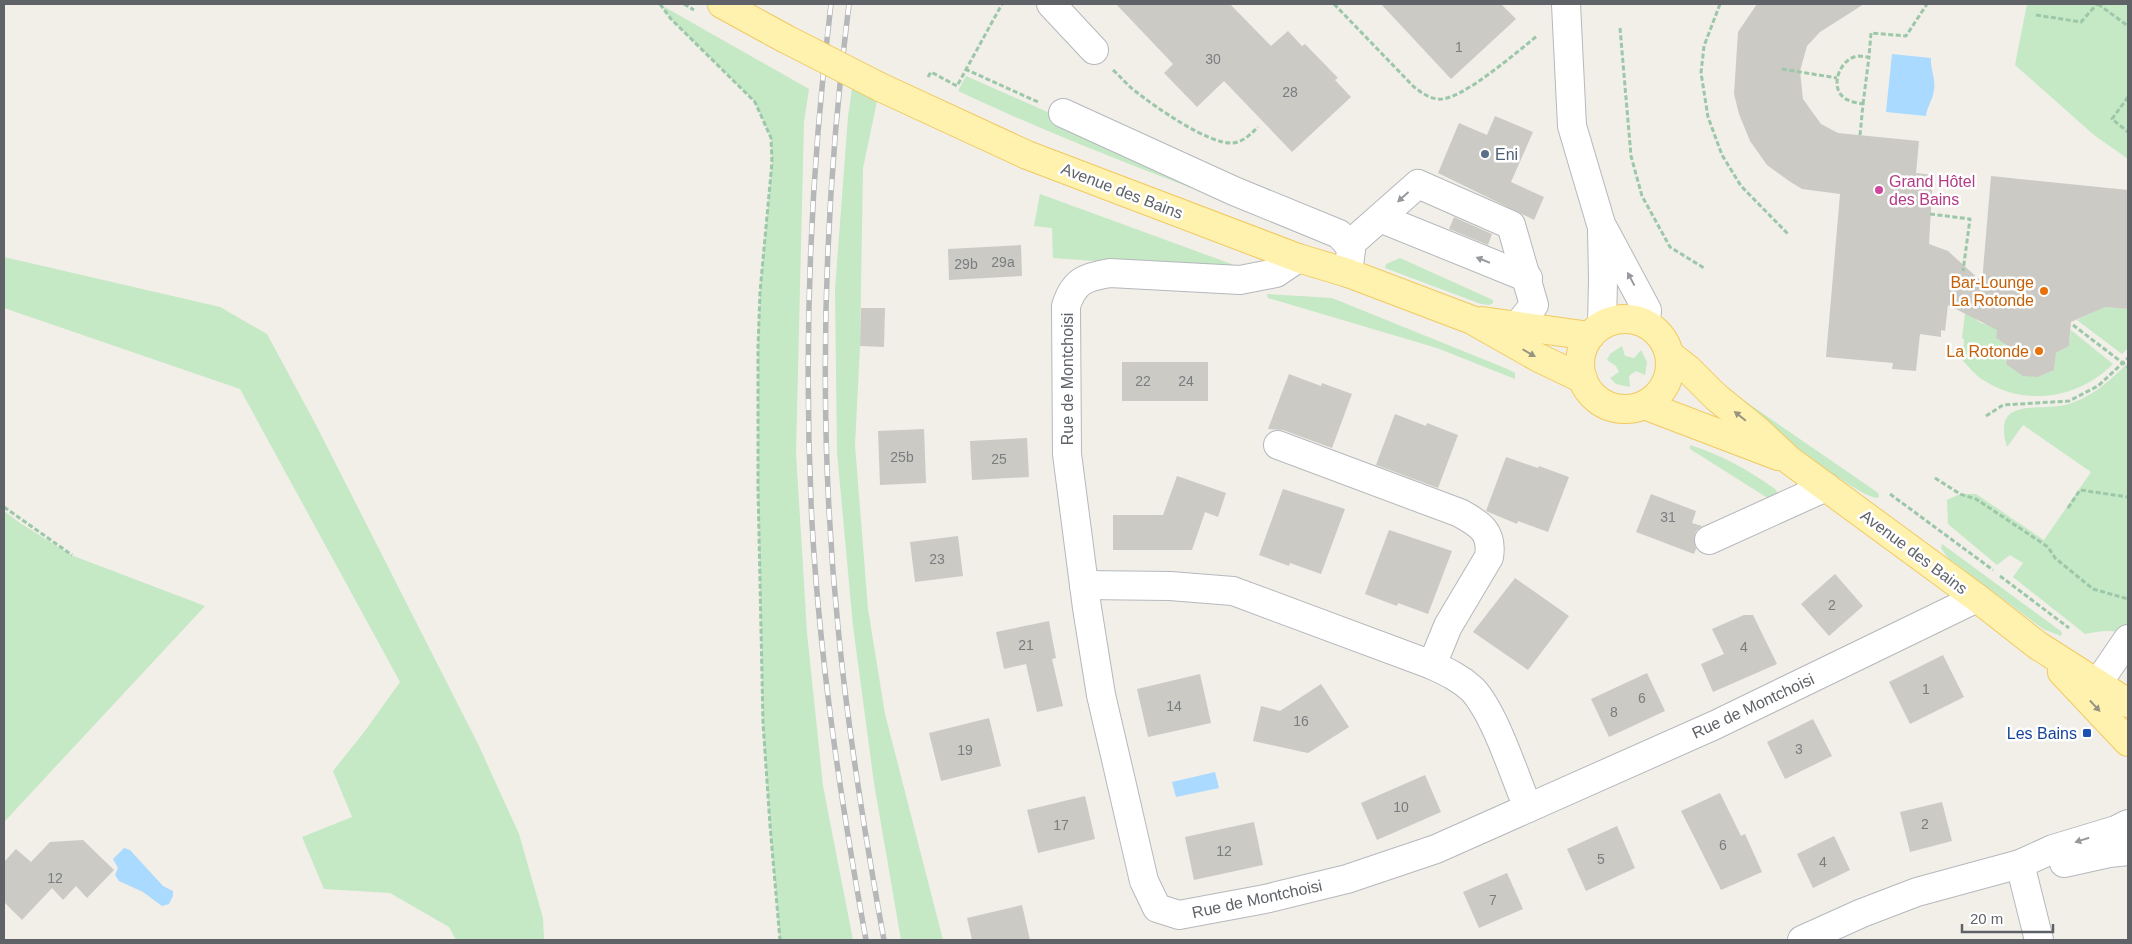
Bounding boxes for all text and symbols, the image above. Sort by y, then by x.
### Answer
house number: 1 [1455,39,1463,55]
house number: 30 [1205,51,1221,67]
house number: 28 [1282,84,1298,100]
place label: Eni [1495,146,1518,163]
marker: Eni [1479,148,1491,160]
street label: Avenue des Bains [1059,160,1185,222]
place label: Grand Hôtel des Bains [1889,173,1975,208]
marker: Grand Hôtel des Bains [1873,184,1885,196]
one-way arrow [1398,191,1410,203]
house number: 29a [991,254,1015,270]
one-way arrow [1475,255,1490,263]
house number: 29b [954,256,978,272]
one-way arrow [1627,271,1635,286]
place label: Bar-Lounge La Rotonde [1950,274,2034,309]
marker: Bar-Lounge La Rotonde [2038,285,2050,297]
street label: Rue de Montchoisi [1059,313,1076,445]
place label: La Rotonde [1946,343,2029,360]
marker: La Rotonde [2033,345,2045,357]
one-way arrow [1523,348,1536,357]
house number: 22 [1135,373,1151,389]
house number: 24 [1178,373,1194,389]
one-way arrow [1734,410,1747,421]
house number: 25b [890,449,914,465]
house number: 25 [991,451,1007,467]
street label: Avenue des Bains [1857,506,1971,598]
house number: 31 [1660,509,1676,525]
house number: 23 [929,551,945,567]
house number: 2 [1828,597,1836,613]
house number: 21 [1018,637,1034,653]
house number: 4 [1740,639,1748,655]
street label: Rue de Montchoisi [1689,670,1817,742]
house number: 1 [1922,681,1930,697]
house number: 6 [1638,690,1646,706]
house number: 14 [1166,698,1182,714]
one-way arrow [2089,700,2101,712]
house number: 8 [1610,704,1618,720]
house number: 16 [1293,713,1309,729]
place label: Les Bains [2007,725,2077,742]
marker: Les Bains [2081,727,2093,739]
house number: 3 [1795,741,1803,757]
house number: 19 [957,742,973,758]
house number: 10 [1393,799,1409,815]
house number: 2 [1921,816,1929,832]
house number: 17 [1053,817,1069,833]
house number: 6 [1719,837,1727,853]
one-way arrow [2075,837,2090,845]
house number: 12 [1216,843,1232,859]
house number: 5 [1597,851,1605,867]
house number: 4 [1819,854,1827,870]
house number: 12 [47,870,63,886]
street label: Rue de Montchoisi [1190,877,1324,921]
house number: 7 [1489,892,1497,908]
scale bar [1962,902,2053,934]
text: 20 m [1970,910,2003,927]

